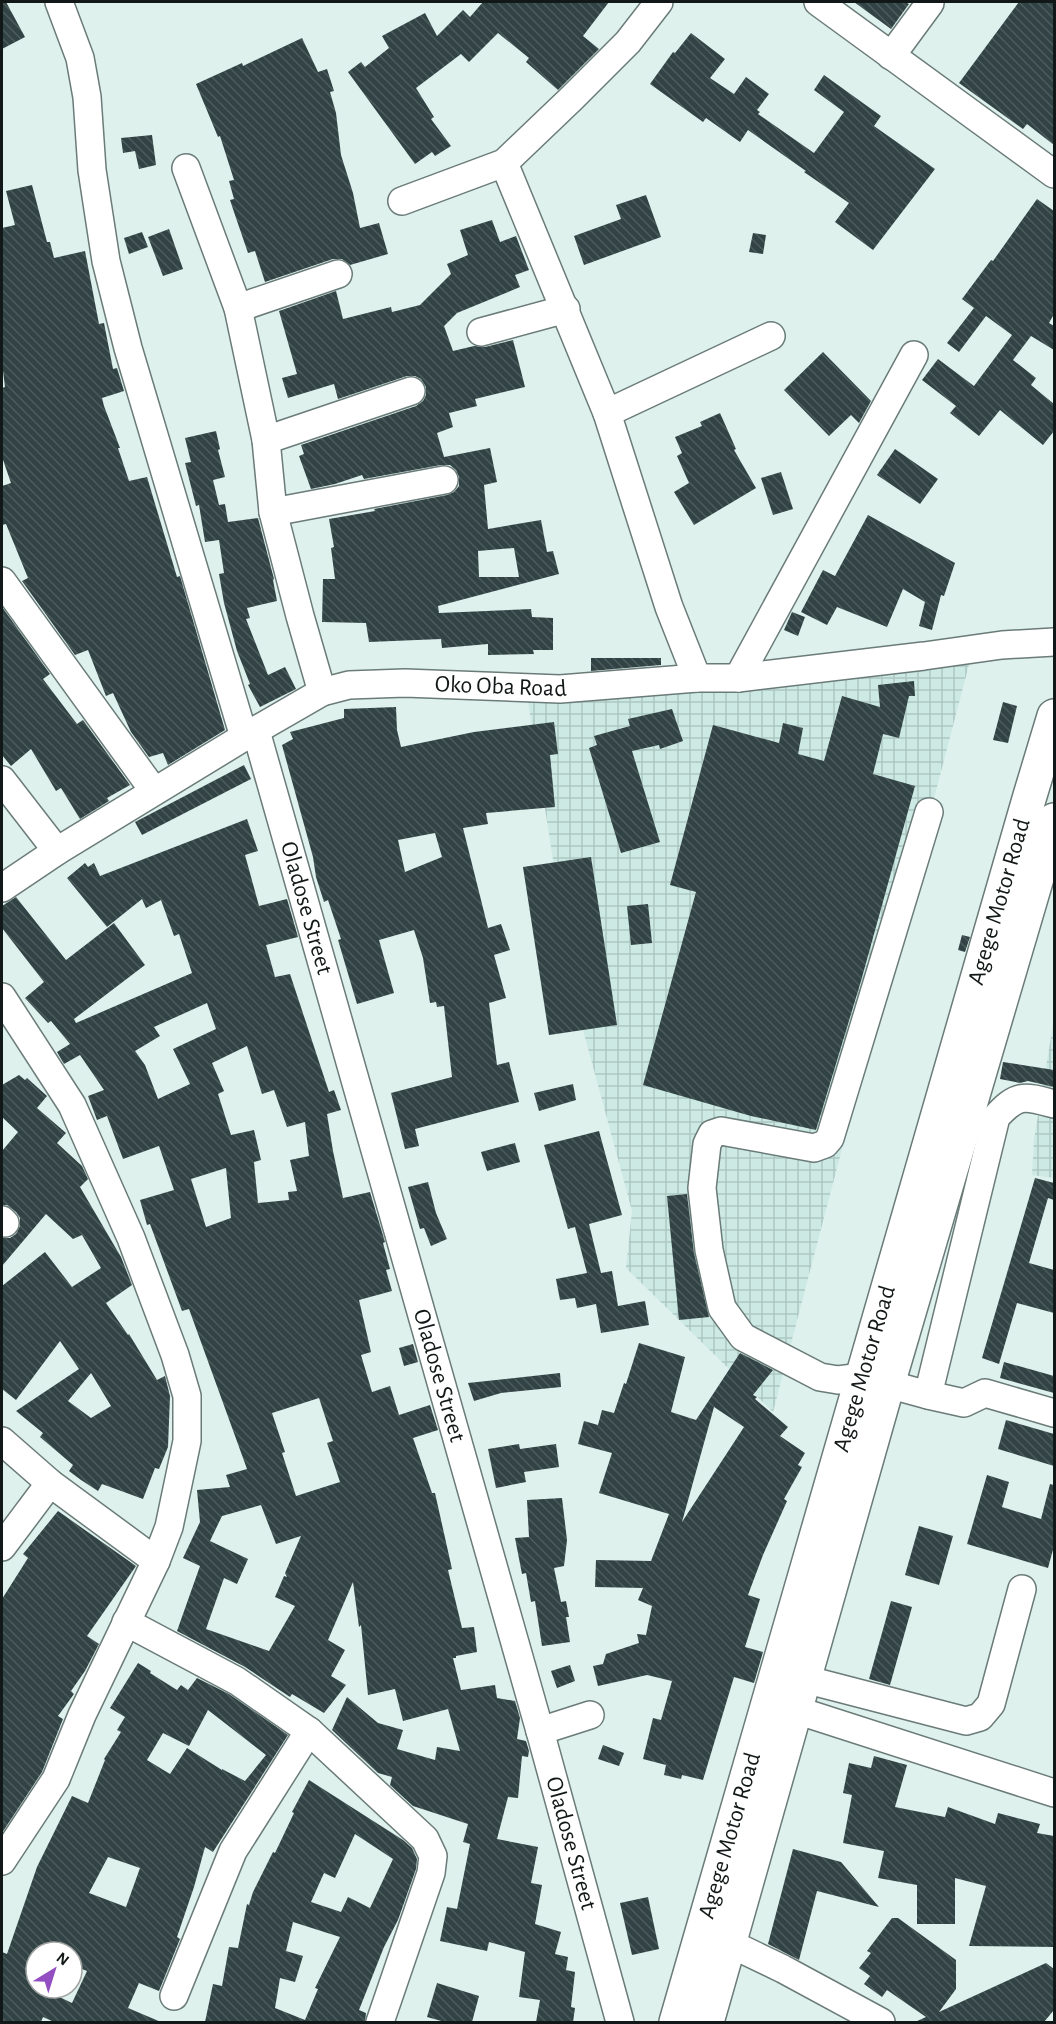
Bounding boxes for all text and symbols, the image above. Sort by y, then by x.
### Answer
street label: Oko Oba Road [434,672,568,701]
street label: Agege Motor Road [964,816,1035,988]
street label: Oladose Street [276,839,337,977]
street label: Agege Motor Road [829,1283,900,1455]
street label: Oladose Street [409,1306,469,1445]
street label: Agege Motor Road [694,1750,765,1921]
street label: Oladose Street [541,1774,601,1913]
north arrow [24,1940,84,2000]
text: N [53,1949,72,1969]

